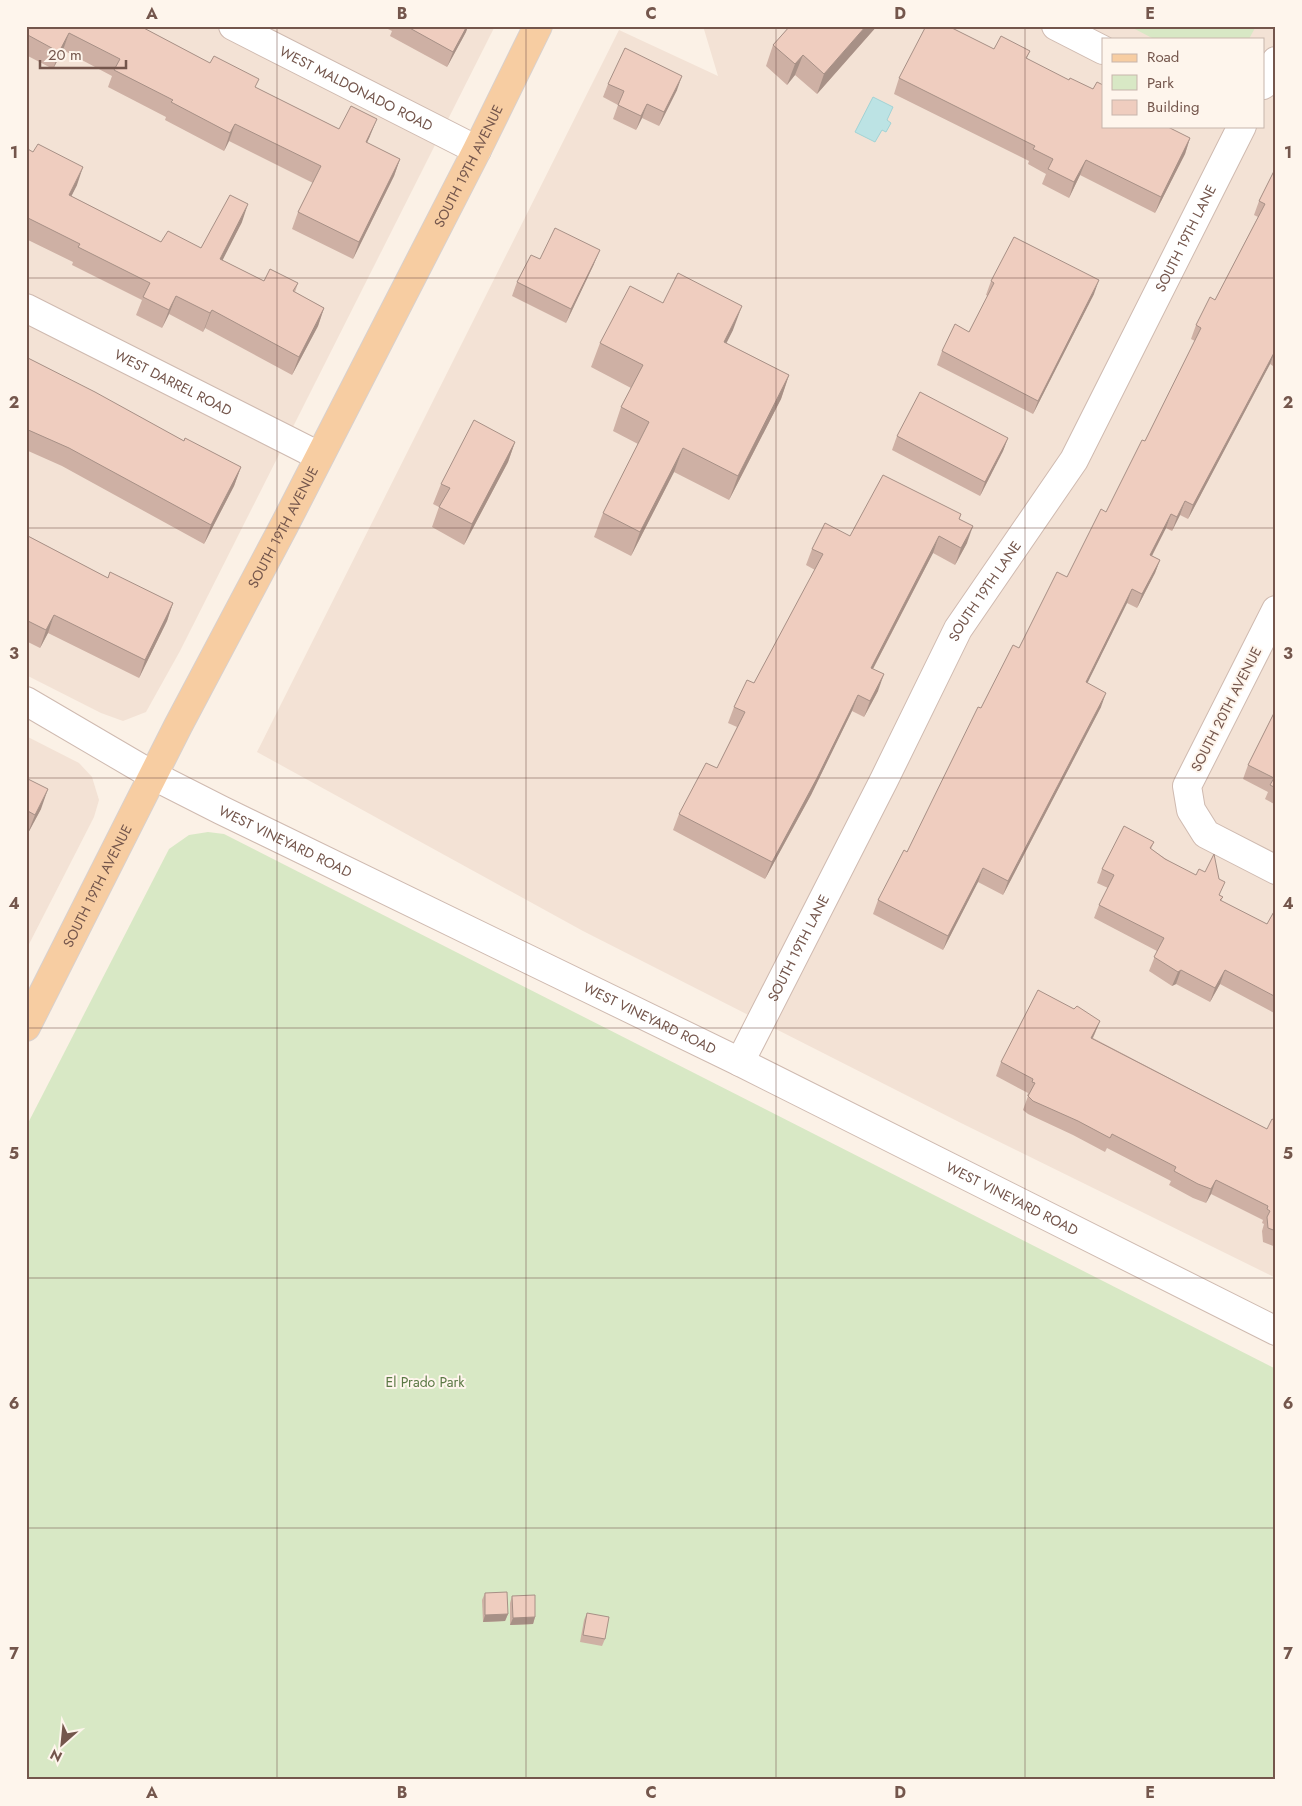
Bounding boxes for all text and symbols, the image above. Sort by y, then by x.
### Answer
text: A [145,2,158,25]
text: B [397,2,407,25]
text: C [645,2,657,25]
text: D [894,2,906,25]
text: E [1145,2,1155,25]
scale bar [40,38,126,70]
legend [1102,38,1264,128]
street label: WEST MALDONADO ROAD [276,41,436,136]
text: 20 m [48,44,82,66]
text: Road [1147,46,1179,68]
text: Park [1147,72,1174,94]
text: Building [1147,96,1199,118]
street label: SOUTH 19TH AVENUE [429,101,508,231]
text: 1 [10,141,18,164]
text: 1 [1284,141,1292,164]
street label: SOUTH 19TH LANE [1150,181,1221,295]
street label: WEST DARREL ROAD [111,344,236,421]
text: 2 [9,391,19,414]
text: 2 [1283,391,1293,414]
street label: SOUTH 19TH AVENUE [243,463,323,592]
street label: SOUTH 19TH LANE [943,537,1026,645]
text: 3 [9,642,19,665]
text: 3 [1283,642,1293,665]
street label: SOUTH 20TH AVENUE [1186,643,1266,775]
street label: WEST VINEYARD ROAD [215,800,355,882]
street label: SOUTH 19TH AVENUE [58,821,137,951]
street label: SOUTH 19TH LANE [763,891,834,1005]
text: 4 [8,892,20,915]
text: 4 [1282,892,1294,915]
street label: WEST VINEYARD ROAD [580,977,720,1059]
text: 5 [9,1142,19,1165]
text: 5 [1283,1142,1293,1165]
street label: WEST VINEYARD ROAD [943,1157,1082,1240]
park label: El Prado Park [386,1372,465,1392]
text: 6 [9,1392,19,1415]
text: 6 [1283,1392,1293,1415]
text: 7 [9,1642,19,1665]
text: 7 [1283,1642,1293,1665]
north arrow [38,1718,88,1768]
text: N [47,1744,66,1767]
text: A [145,1781,158,1804]
text: B [397,1781,407,1804]
text: C [645,1781,657,1804]
text: D [894,1781,906,1804]
text: E [1145,1781,1155,1804]

